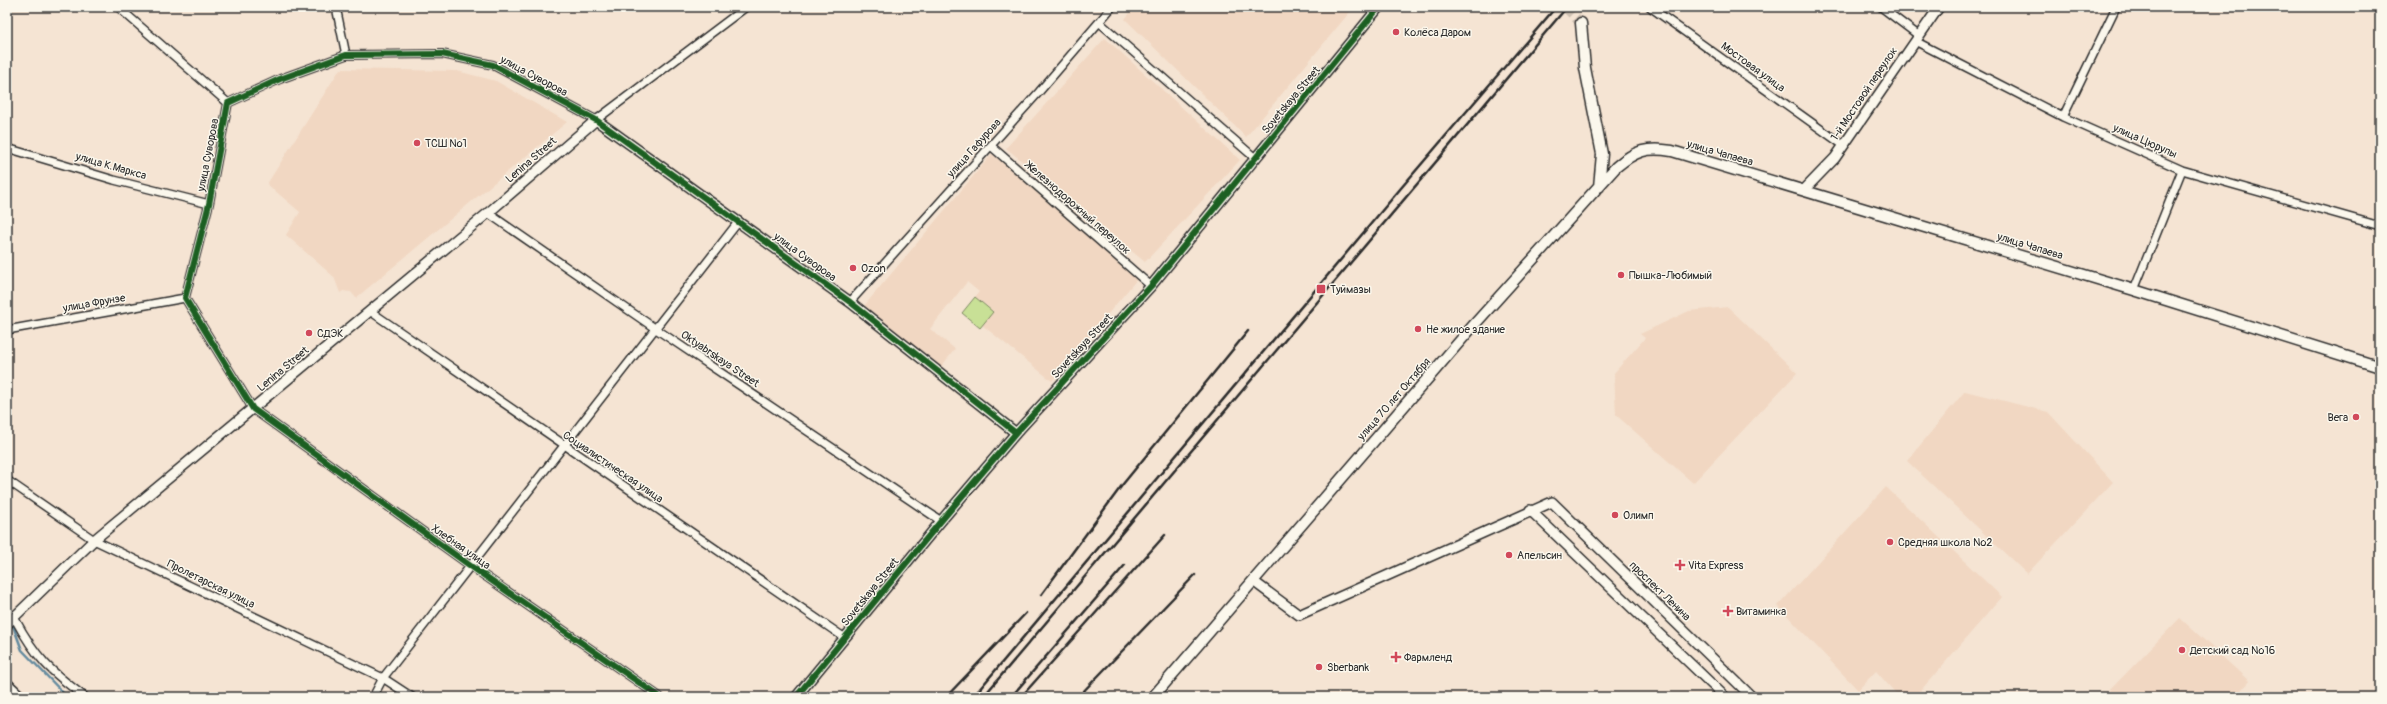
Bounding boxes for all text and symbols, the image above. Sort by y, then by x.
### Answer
place label: Колёса Даром [1404,26,1471,39]
marker: Колёса Даром [1391,27,1401,37]
street label: Мостовая улица [1718,39,1788,95]
street label: 1-й Мостовой переулок [1828,45,1900,143]
street label: улица Суворова [497,52,570,99]
street label: Sovetskaya Street [1259,63,1323,136]
street label: улица Гафурова [944,116,1004,181]
street label: улица Суворова [194,117,221,194]
street label: улица Цюрупы [2110,121,2179,161]
street label: Lenina Street [503,134,559,186]
place label: ТСШ №1 [425,137,467,150]
street label: улица Чапаева [1684,137,1755,169]
marker: ТСШ №1 [412,138,422,148]
street label: улица К.Маркса [73,149,148,182]
street label: Железнодорожный переулок [1021,158,1133,257]
street label: улица Суворова [770,229,839,284]
street label: улица Чапаева [1995,230,2064,262]
place label: Ozon [861,262,886,275]
marker: Ozon [848,263,858,273]
place label: Пышка-Любимый [1629,269,1712,282]
marker: Пышка-Любимый [1616,270,1626,280]
marker: Туймазы [1315,283,1327,295]
place label: Туймазы [1330,283,1371,296]
street label: улица Фрунзе [61,291,127,315]
street label: Sovetskaya Street [1049,311,1116,381]
place label: Не жилое здание [1426,323,1506,336]
marker: Не жилое здание [1413,324,1423,334]
place label: СДЭК [317,327,343,340]
marker: СДЭК [304,328,314,338]
street label: Oktyabrskaya Street [678,328,762,390]
street label: Lenina Street [255,343,312,394]
street label: улица 70 лет Октября [1354,355,1433,443]
place label: Вега [2327,411,2348,424]
marker: Вега [2351,412,2361,422]
street label: Социалистическая улица [560,429,666,505]
place label: Олимп [1623,509,1654,522]
marker: Олимп [1610,510,1620,520]
street label: Хлебная улица [429,522,493,572]
place label: Средняя школа №2 [1898,536,1992,549]
marker: Средняя школа №2 [1885,537,1895,547]
place label: Апельсин [1517,549,1562,562]
marker: Апельсин [1504,550,1514,560]
street label: Sovetskaya Street [839,555,902,629]
street label: Пролетарская улица [165,557,257,611]
street label: проспект Ленина [1627,559,1693,623]
place label: Vita Express [1688,559,1743,572]
marker: Vita Express [1675,560,1685,570]
place label: Витаминка [1736,605,1786,618]
marker: Витаминка [1723,606,1733,616]
place label: Детский сад №16 [2189,644,2275,657]
marker: Детский сад №16 [2177,645,2187,655]
place label: Фармленд [1404,651,1453,664]
marker: Фармленд [1391,652,1401,662]
place label: Sberbank [1327,661,1370,674]
marker: Sberbank [1314,662,1324,672]

